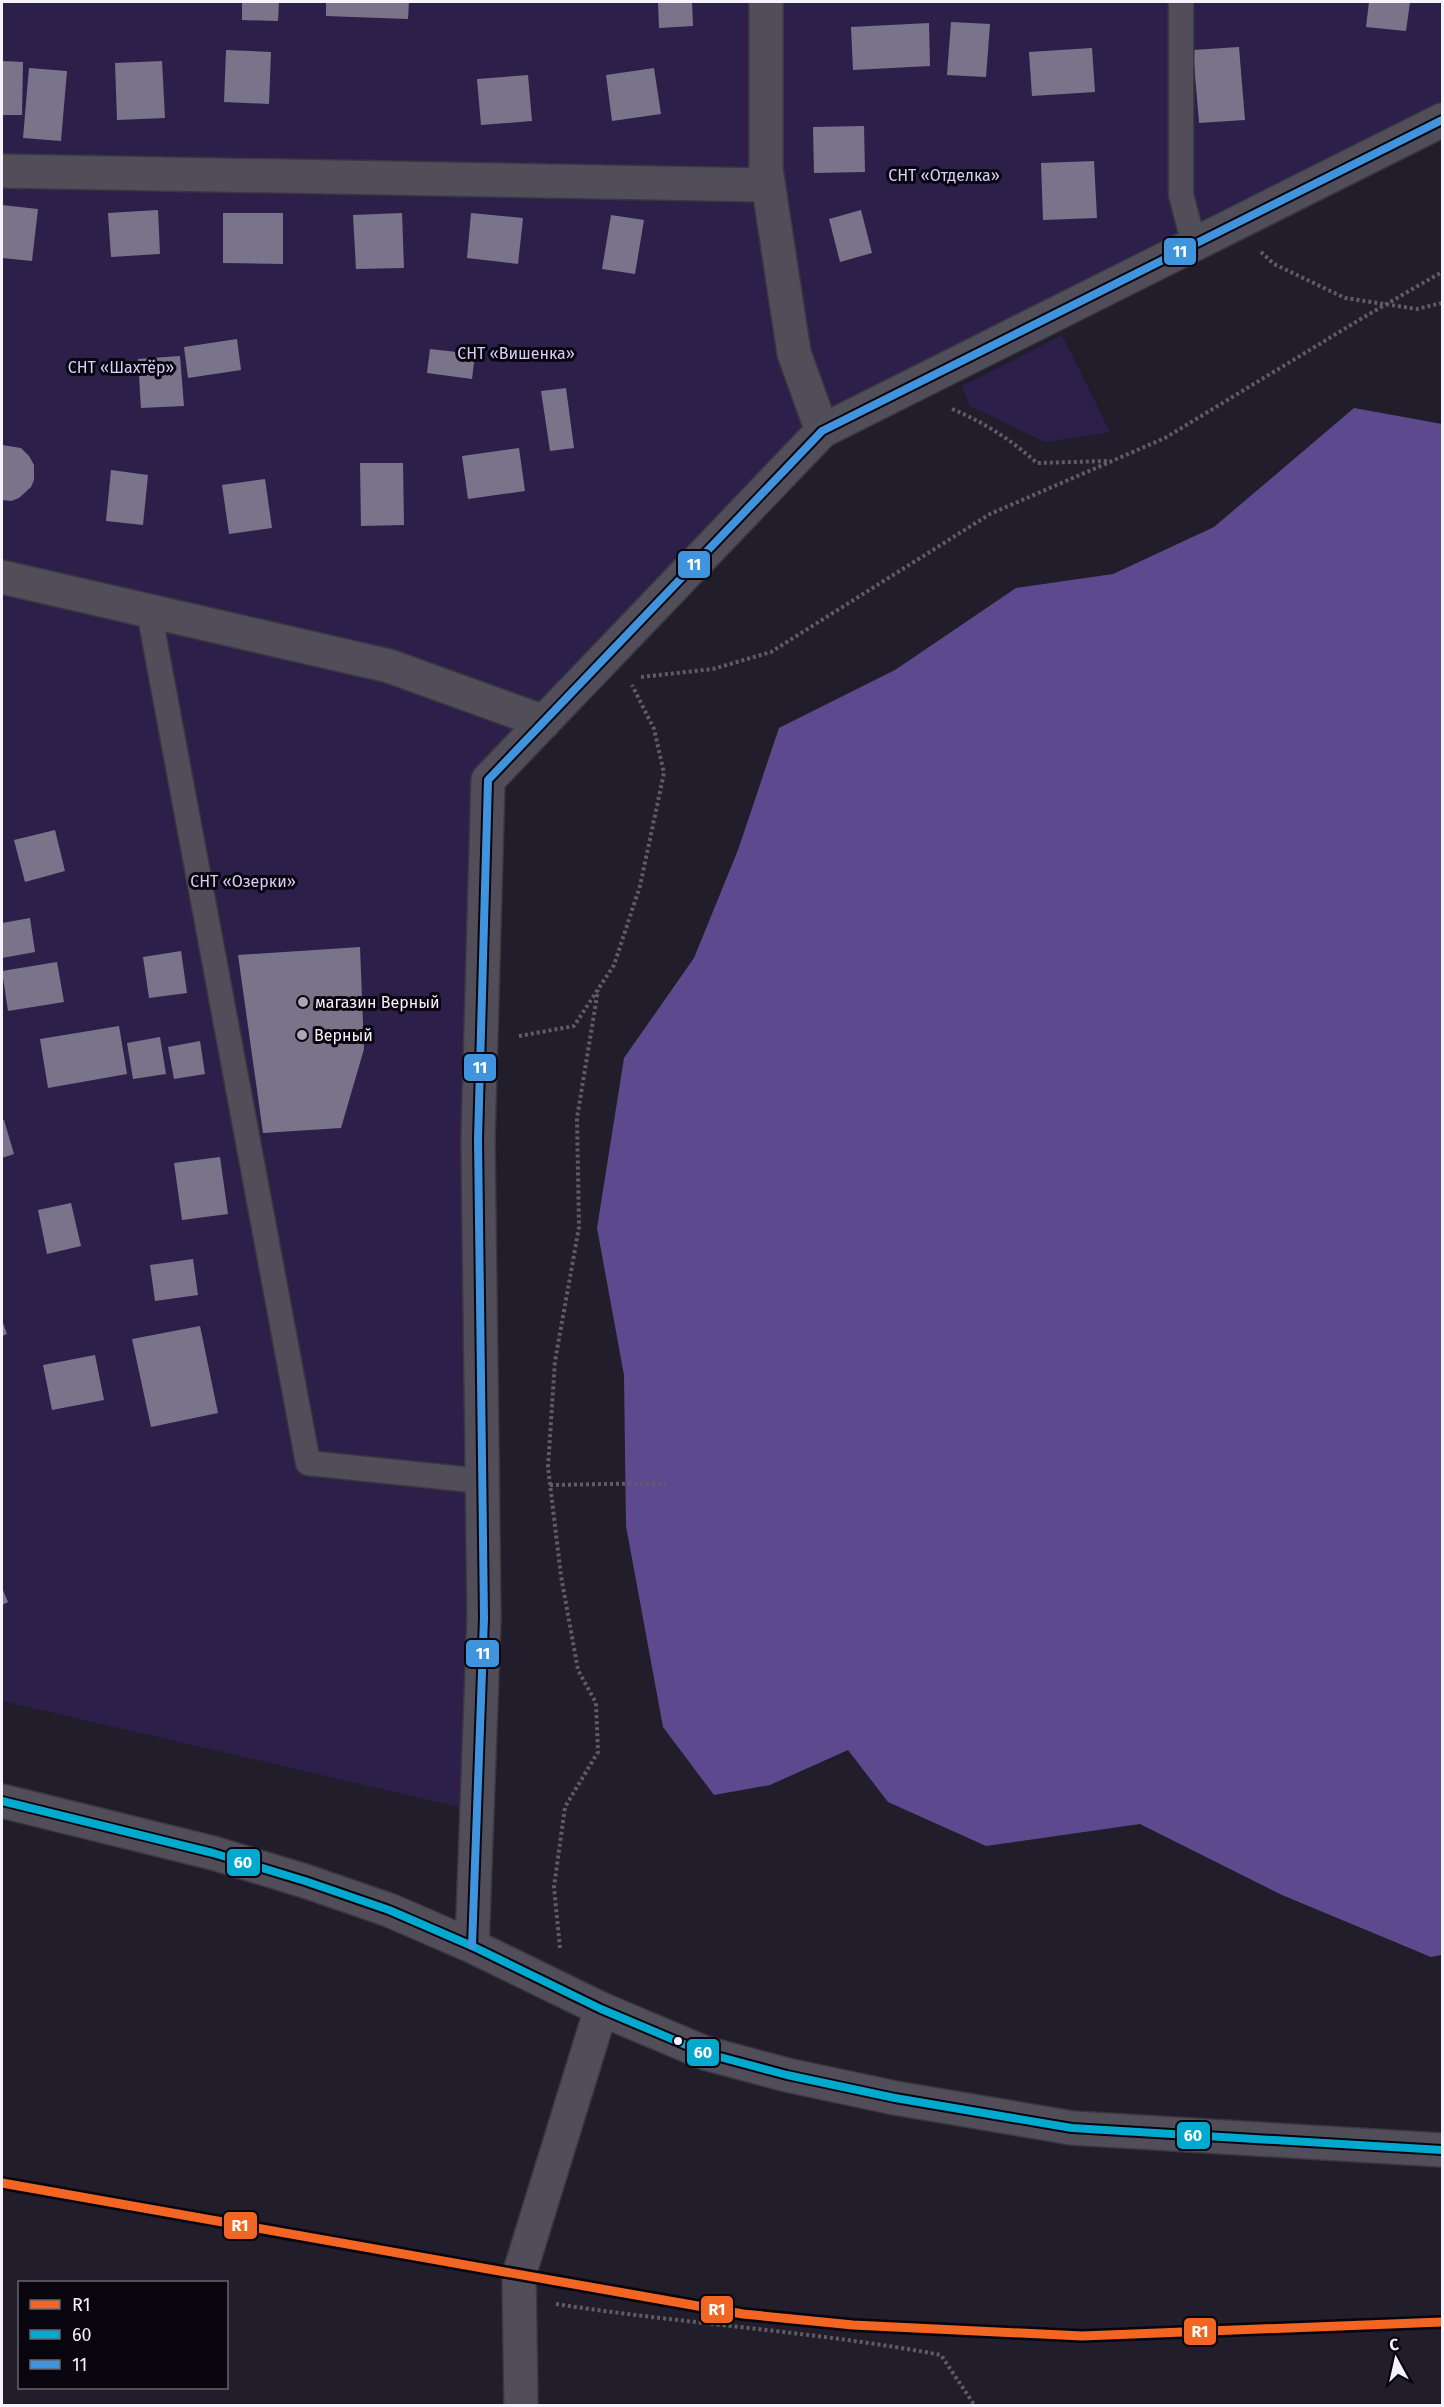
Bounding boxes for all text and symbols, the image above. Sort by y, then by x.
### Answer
park label: СНТ «Отделка» [888,166,1000,185]
line badge: 11 [1163,237,1197,266]
text: 11 [1173,242,1187,261]
park label: СНТ «Вишенка» [457,344,575,363]
park label: СНТ «Шахтёр» [68,358,174,377]
line badge: 11 [677,550,711,579]
text: 11 [687,555,701,574]
park label: СНТ «Озерки» [190,872,296,891]
place label: магазин Верный [315,993,439,1012]
marker: магазин Верный [296,995,310,1009]
place label: Верный [314,1026,373,1045]
marker: Верный [295,1028,309,1042]
line badge: 11 [463,1053,497,1082]
text: 11 [473,1058,487,1077]
line badge: 11 [465,1639,500,1668]
text: 11 [476,1644,490,1663]
line badge: 60 [226,1848,261,1877]
text: 60 [234,1853,252,1872]
unlabelled marker [672,2035,684,2047]
line badge: 60 [686,2038,720,2067]
text: 60 [694,2043,712,2062]
line badge: 60 [1176,2121,1211,2150]
text: 60 [1184,2126,1202,2145]
line badge: R1 [223,2211,258,2240]
text: R1 [231,2216,249,2235]
legend [18,2281,228,2389]
text: R1 [72,2294,90,2316]
line badge: R1 [700,2295,734,2324]
text: R1 [708,2300,726,2319]
line badge: R1 [1183,2317,1217,2346]
text: R1 [1191,2322,1209,2341]
text: 60 [72,2324,92,2346]
north arrow [1366,2329,1426,2389]
text: С [1388,2334,1401,2355]
text: 11 [72,2354,87,2376]

